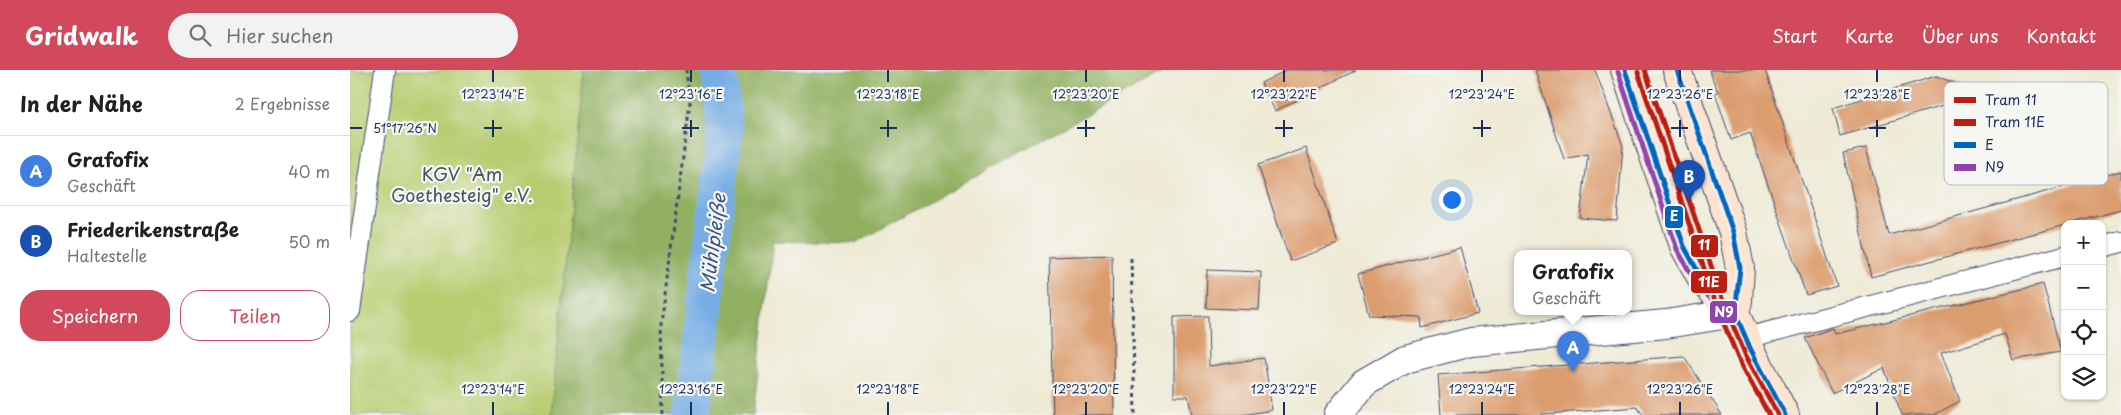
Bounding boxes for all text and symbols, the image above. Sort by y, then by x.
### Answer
search box [168,13,518,58]
text: Gridwalk [25,17,138,53]
icon: search [186,21,214,49]
text: Hier suchen [226,21,333,49]
text: Start [1772,22,1817,49]
text: Karte [1845,22,1894,49]
text: Über uns [1922,22,1998,49]
text: Kontakt [2026,22,2096,49]
legend [1944,82,2108,185]
text: 12°23'14"E [461,85,525,103]
text: 12°23'16"E [659,85,723,103]
text: 12°23'18"E [856,85,920,103]
text: 12°23'20"E [1052,85,1120,103]
text: 12°23'22"E [1251,85,1317,103]
text: 12°23'24"E [1449,85,1515,103]
text: 12°23'26"E [1647,85,1713,103]
text: 12°23'28"E [1844,85,1910,103]
text: In der Nähe [20,87,142,119]
text: Tram 11 [1985,89,2037,110]
text: 2 Ergebnisse [235,91,330,115]
text: Tram 11E [1985,111,2045,132]
text: 51°17'26"N [373,119,437,137]
text: E [1985,134,1994,155]
text: Grafofix [67,145,149,173]
text: N9 [1985,156,2004,177]
text: A [30,159,42,183]
text: 40 m [288,159,330,183]
park label: KGV "Am Goethesteig" e.V. [391,160,533,208]
pin: B [1673,160,1705,201]
text: Geschäft [67,173,136,197]
your location [1439,187,1465,213]
water label: Mühlpleiße [692,191,732,294]
line badge: E [1664,205,1684,229]
text: E [1670,205,1679,226]
text: Friederikenstraße [67,215,239,243]
map controls [2061,220,2106,400]
button: + [2061,220,2106,265]
text: B [31,229,41,253]
text: 50 m [289,229,330,253]
line badge: 11 [1690,234,1719,258]
text: 11 [1698,234,1710,255]
text: Haltestelle [67,243,147,267]
popup [1514,250,1632,315]
text: Grafofix [1532,257,1614,285]
button: − [2061,265,2106,310]
line badge: 11E [1690,270,1728,294]
text: 11E [1698,271,1720,292]
text: Geschäft [1532,285,1601,309]
button: Speichern [20,290,170,341]
button: Teilen [180,290,330,341]
line badge: N9 [1709,300,1738,324]
text: N9 [1714,301,1734,322]
button: locate [2061,310,2106,355]
pin: A [1557,331,1589,372]
button: layers [2061,355,2106,400]
text: 12°23'14"E [461,380,525,398]
text: 12°23'16"E [659,380,723,398]
text: 12°23'18"E [856,380,920,398]
text: 12°23'20"E [1052,380,1120,398]
text: 12°23'22"E [1251,380,1317,398]
text: 12°23'24"E [1449,380,1515,398]
text: 12°23'26"E [1647,380,1713,398]
text: 12°23'28"E [1844,380,1910,398]

